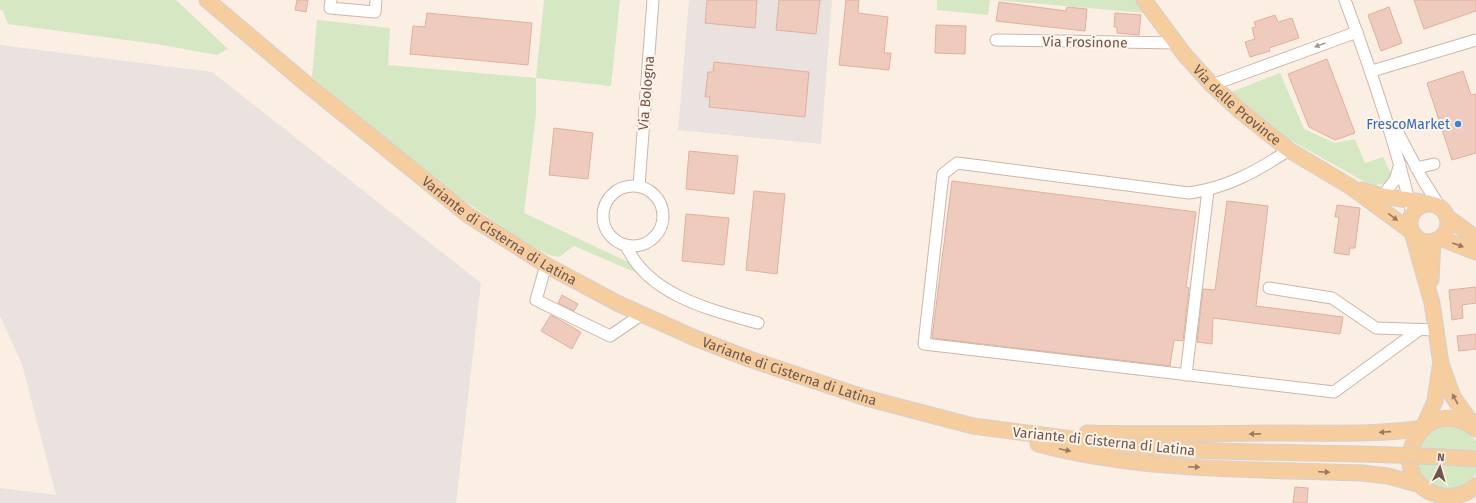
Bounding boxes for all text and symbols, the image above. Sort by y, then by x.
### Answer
street label: Via Frosinone [1042,33,1128,52]
one-way arrow [1314,43,1326,49]
street label: Via Bologna [635,55,658,131]
street label: Via delle Province [1189,62,1284,149]
place label: FrescoMarket [1366,116,1451,133]
marker: FrescoMarket [1453,119,1463,129]
street label: Variante di Cisterna di Latina [418,173,580,289]
one-way arrow [1388,213,1398,221]
one-way arrow [1453,242,1465,248]
street label: Variante di Cisterna di Latina [700,334,878,409]
one-way arrow [1451,393,1458,404]
street label: Variante di Cisterna di Latina [1012,423,1196,460]
one-way arrow [1379,429,1391,436]
one-way arrow [1249,430,1261,437]
north arrow [1420,447,1460,487]
one-way arrow [1059,448,1071,454]
text: N [1437,451,1445,464]
one-way arrow [1188,463,1200,470]
one-way arrow [1318,468,1330,475]

